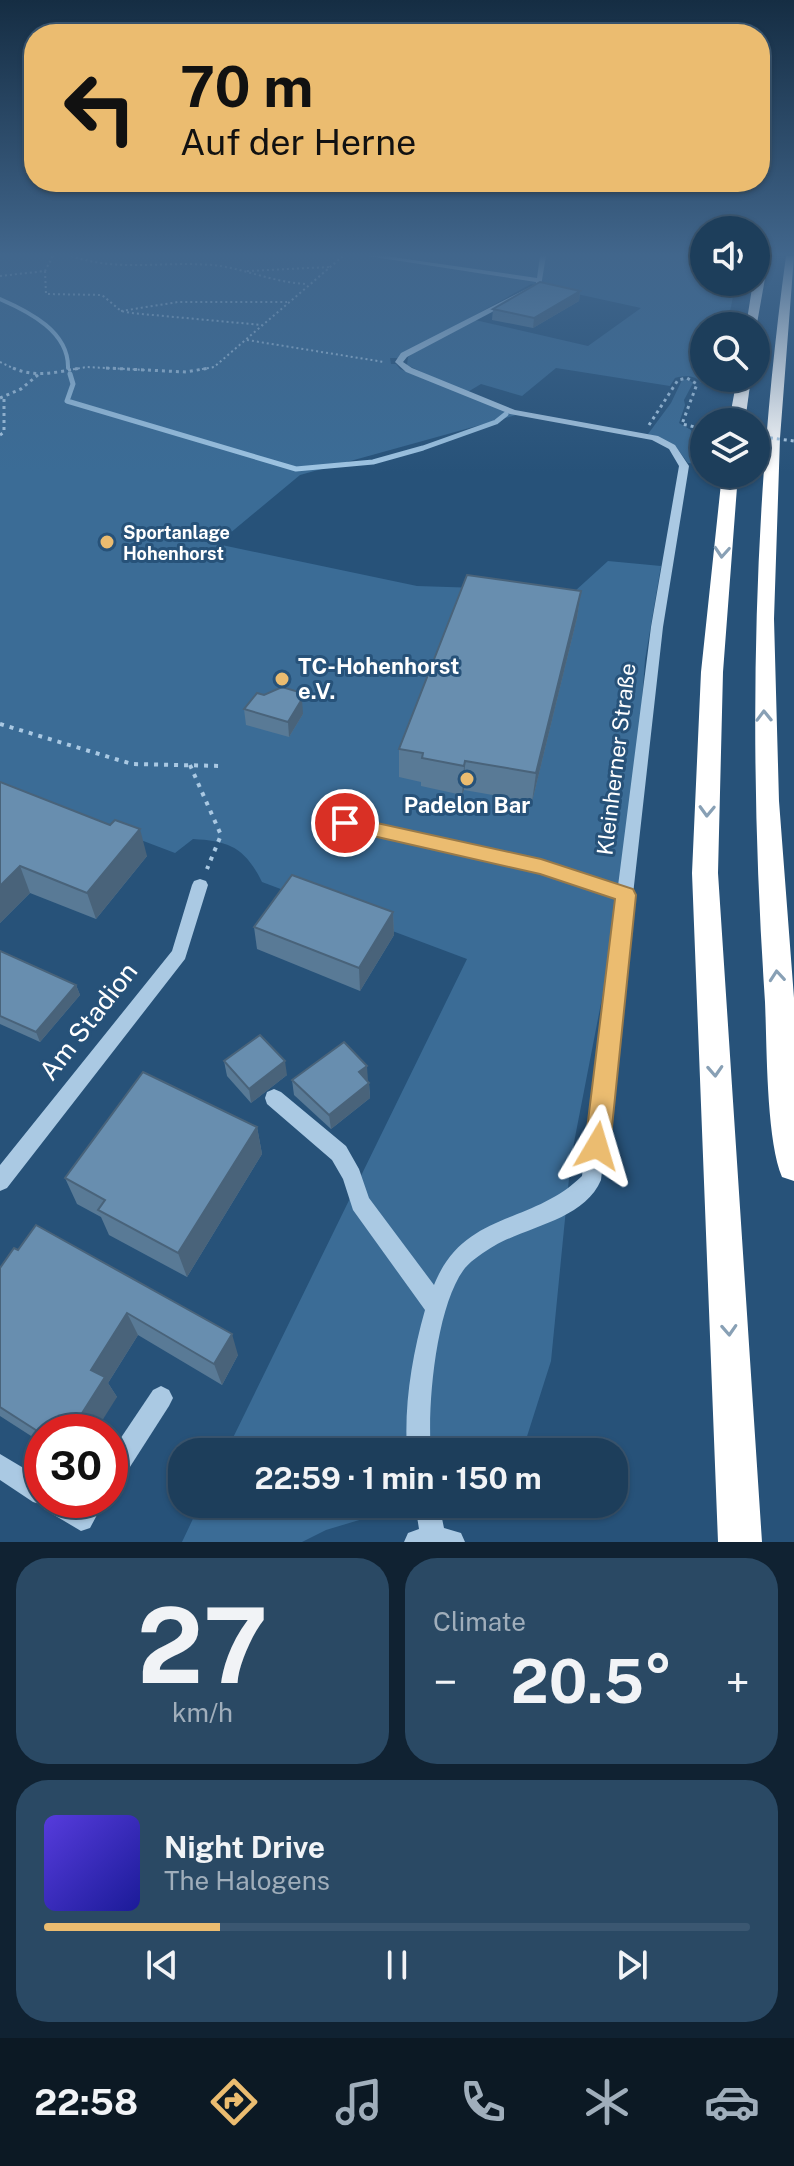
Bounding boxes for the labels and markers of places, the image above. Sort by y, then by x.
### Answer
place label: Sportanlage Hohenhorst [123,522,230,564]
marker: Sportanlage Hohenhorst [98,533,116,551]
place label: TC-Hohenhorst e.V. [298,653,459,704]
marker: TC-Hohenhorst e.V. [273,670,291,688]
marker: Padelon Bar [458,770,476,788]
pin [311,789,379,857]
place label: Padelon Bar [404,792,530,818]

